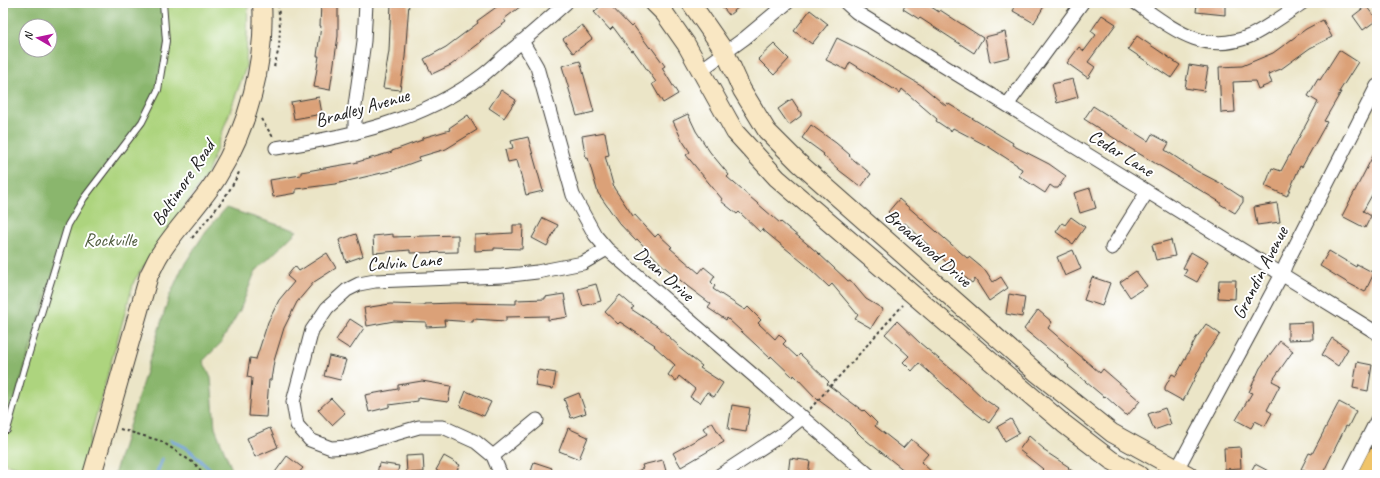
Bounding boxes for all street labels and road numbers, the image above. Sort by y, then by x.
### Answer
street label: Bradley Avenue [312,83,413,133]
street label: Cedar Lane [1084,124,1160,183]
street label: Baltimore Road [146,133,222,230]
street label: Broadwood Drive [880,204,978,294]
street label: Grandin Avenue [1226,221,1294,323]
street label: Dean Drive [629,241,700,308]
street label: Calvin Lane [366,247,444,277]

